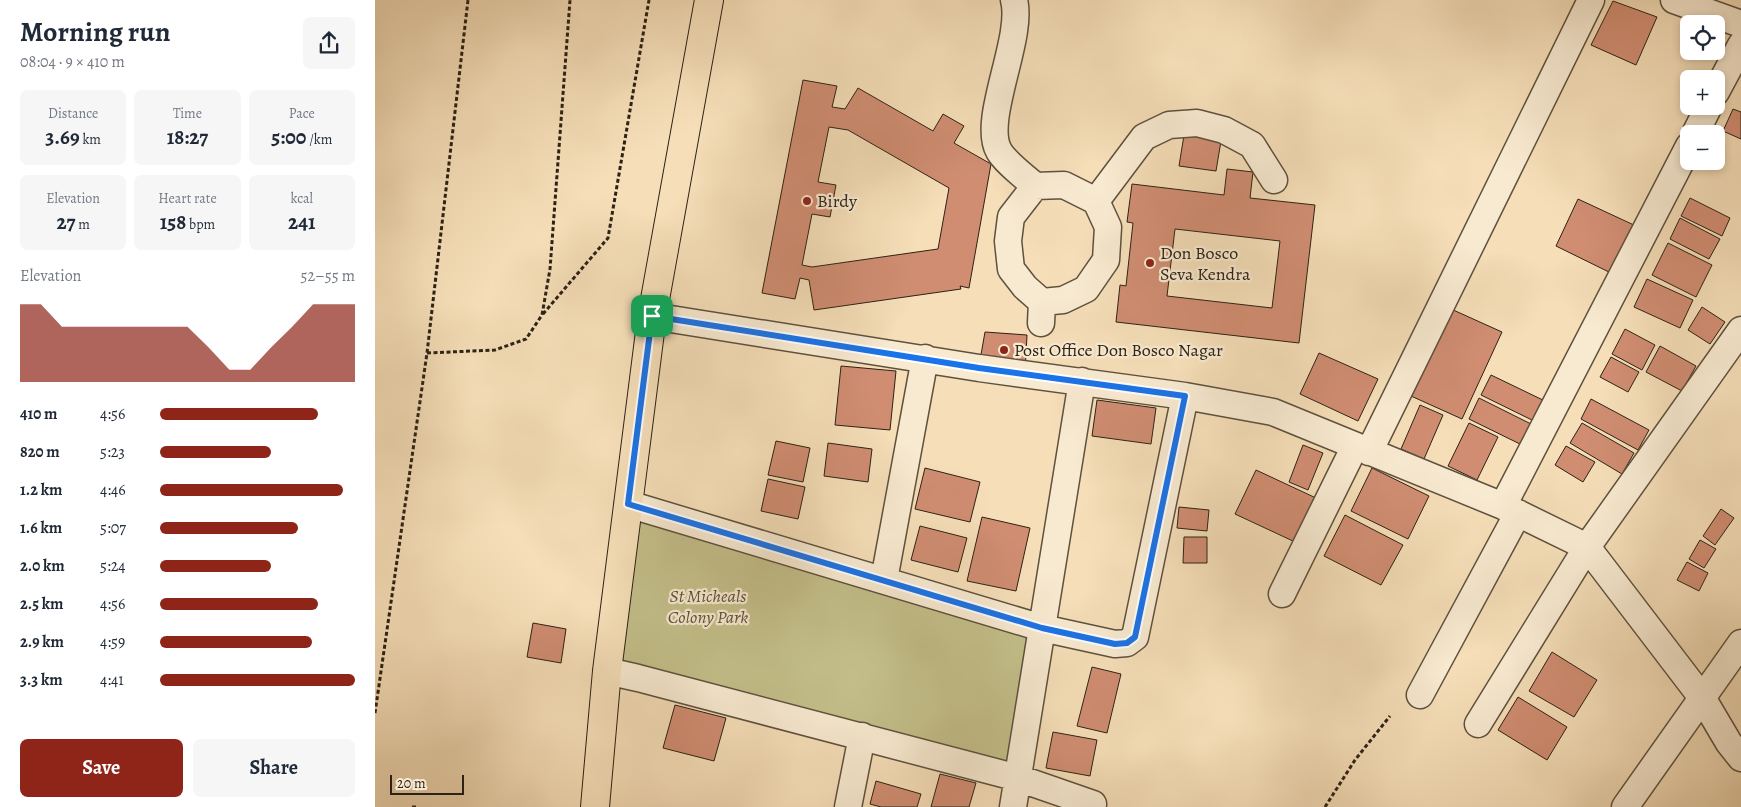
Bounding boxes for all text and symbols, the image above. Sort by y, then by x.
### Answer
text: Morning run [20,13,170,51]
map controls [1680,15,1725,170]
button: locate [1680,15,1725,60]
button: share [303,17,355,69]
text: 08:04 · 9 × 410 m [20,51,125,73]
button: + [1680,70,1725,115]
text: Distance [48,104,98,123]
text: Time [173,104,202,123]
text: Pace [289,104,315,123]
text: 3.69 [45,123,80,151]
text: 18:27 [167,123,208,151]
text: 5:00 [271,123,306,151]
button: − [1680,125,1725,170]
text: km [80,130,101,149]
text: /km [306,130,332,149]
text: Elevation [46,189,100,208]
text: Heart rate [158,189,217,208]
text: kcal [291,189,313,208]
place label: Birdy [817,189,858,213]
marker: Birdy [801,195,813,207]
text: 27 [56,208,76,236]
text: 158 [160,208,186,236]
text: 241 [288,208,316,236]
text: m [76,215,90,234]
text: bpm [186,215,215,234]
place label: Don Bosco Seva Kendra [1160,241,1251,286]
marker: Don Bosco Seva Kendra [1144,257,1156,269]
text: Elevation [20,265,81,287]
text: 52–55 m [301,265,355,287]
pin [631,295,673,337]
icon: arrive [638,302,666,330]
place label: Post Office Don Bosco Nagar [1014,338,1223,362]
marker: Post Office Don Bosco Nagar [998,344,1010,356]
text: 410 m [20,403,58,425]
text: 4:56 [100,403,125,425]
text: 820 m [20,441,60,463]
text: 5:23 [100,441,125,463]
text: 1.2 km [20,479,62,501]
text: 4:46 [100,479,126,501]
text: 1.6 km [20,517,62,539]
text: 5:07 [100,517,126,539]
text: 2.0 km [20,555,65,577]
text: 5:24 [100,555,126,577]
park label: St Micheals Colony Park [668,584,748,629]
text: 2.5 km [20,593,63,615]
text: 4:56 [100,593,125,615]
text: 2.9 km [20,631,64,653]
text: 4:59 [100,631,125,653]
text: 3.3 km [20,669,63,691]
text: 4:41 [100,669,124,691]
button: Save [20,739,183,797]
button: Share [193,739,355,797]
scale bar [390,772,464,795]
text: 20 m [397,774,426,793]

